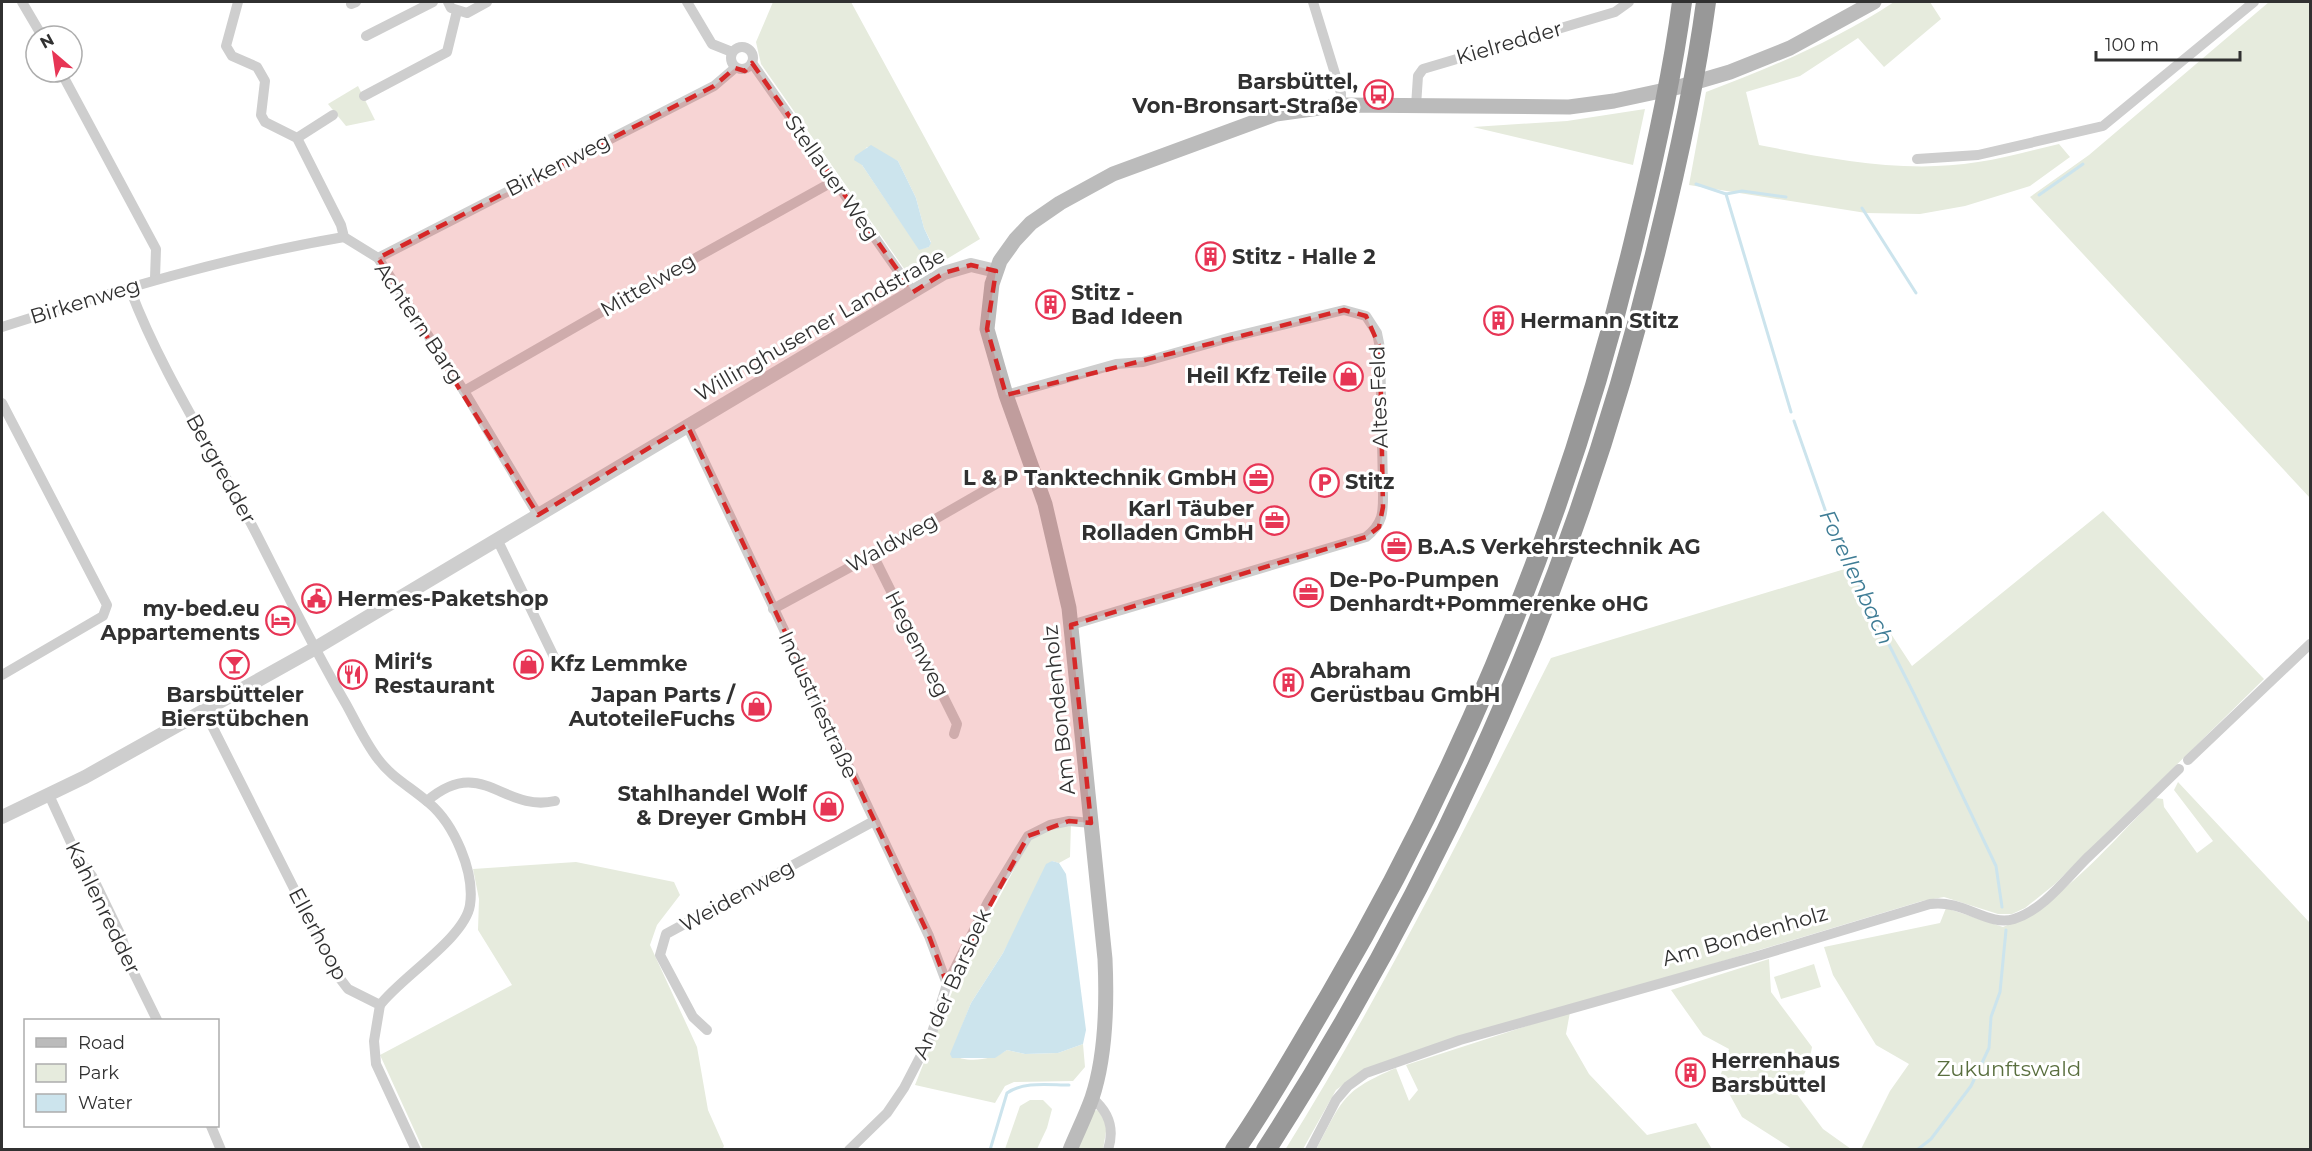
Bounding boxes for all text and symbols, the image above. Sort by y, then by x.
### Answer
street label: Kielredder [1453,15,1565,70]
north arrow [24,24,84,84]
scale bar [2096,24,2240,62]
text: N [37,30,57,53]
text: 100 m [2105,34,2159,56]
place label: Barsbüttel, Von-Bronsart-Straße [1131,69,1358,118]
bus stop icon: Barsbüttel, Von-Bronsart-Straße [1363,78,1395,110]
street label: Stellauer Weg [780,110,885,245]
street label: Birkenweg [501,128,614,202]
building icon: Stitz - Halle 2 [1195,241,1227,273]
street label: Willinghusener Landstraße [690,243,949,407]
place label: Stitz - Halle 2 [1232,244,1376,269]
street label: Mittelweg [596,247,700,322]
street label: Achtern Barg [370,258,469,388]
street label: Birkenweg [27,272,143,329]
place label: Stitz - Bad Ideen [1071,280,1183,329]
building icon: Stitz - Bad Ideen [1034,289,1066,321]
building icon: Hermann Stitz [1483,305,1515,337]
place label: Hermann Stitz [1520,308,1679,333]
street label: Altes Feld [1364,345,1393,449]
shop icon: Heil Kfz Teile [1332,360,1364,392]
place label: Heil Kfz Teile [1186,363,1327,388]
street label: Bergredder [181,410,262,528]
office icon: L & P Tanktechnik GmbH [1242,462,1274,494]
place label: L & P Tanktechnik GmbH [963,465,1237,490]
parking icon: Stitz [1308,466,1340,498]
place label: Stitz [1345,469,1394,494]
place label: Karl Täuber Rolladen GmbH [1081,496,1254,545]
office icon: Karl Täuber Rolladen GmbH [1259,505,1291,537]
water label: Forellenbach [1813,505,1900,649]
street label: Waldweg [842,507,941,578]
office icon: B.A.S Verkehrstechnik AG [1380,531,1412,563]
place label: B.A.S Verkehrstechnik AG [1417,534,1701,559]
place label: De-Po-Pumpen Denhardt+Pommerenke oHG [1329,567,1649,616]
office icon: De-Po-Pumpen Denhardt+Pommerenke oHG [1292,576,1324,608]
public building icon: Hermes-Paketshop [300,583,332,615]
place label: Hermes-Paketshop [337,586,548,611]
street label: Hegenweg [880,586,955,701]
place label: my-bed.eu Appartements [100,596,260,645]
hotel icon: my-bed.eu Appartements [265,605,297,637]
street label: Am Bondenholz [1037,624,1080,796]
street label: Industriestraße [773,627,864,782]
bar icon: Barsbütteler Bierstübchen [219,648,251,680]
shop icon: Kfz Lemmke [513,648,545,680]
place label: Miri‘s Restaurant [374,649,495,698]
place label: Kfz Lemmke [550,651,687,676]
restaurant icon: Miri‘s Restaurant [337,658,369,690]
place label: Abraham Gerüstbau GmbH [1309,658,1501,707]
building icon: Abraham Gerüstbau GmbH [1273,667,1305,699]
place label: Barsbütteler Bierstübchen [161,682,309,731]
place label: Japan Parts / AutoteileFuchs [568,682,737,731]
shop icon: Japan Parts / AutoteileFuchs [740,691,772,723]
place label: Stahlhandel Wolf & Dreyer GmbH [617,781,808,830]
shop icon: Stahlhandel Wolf & Dreyer GmbH [812,790,844,822]
street label: Kahlenredder [61,838,146,978]
street label: Weidenweg [675,854,798,937]
street label: Ellerhoop [284,883,353,984]
street label: Am Bondenholz [1659,900,1830,971]
street label: An der Barsbek [907,904,996,1063]
legend [24,1019,219,1127]
text: Road [78,1032,125,1054]
place label: Herrenhaus Barsbüttel [1711,1048,1840,1097]
park label: Zukunftswald [1937,1056,2081,1081]
building icon: Herrenhaus Barsbüttel [1674,1057,1706,1089]
text: Park [78,1062,119,1084]
text: Water [78,1092,133,1114]

